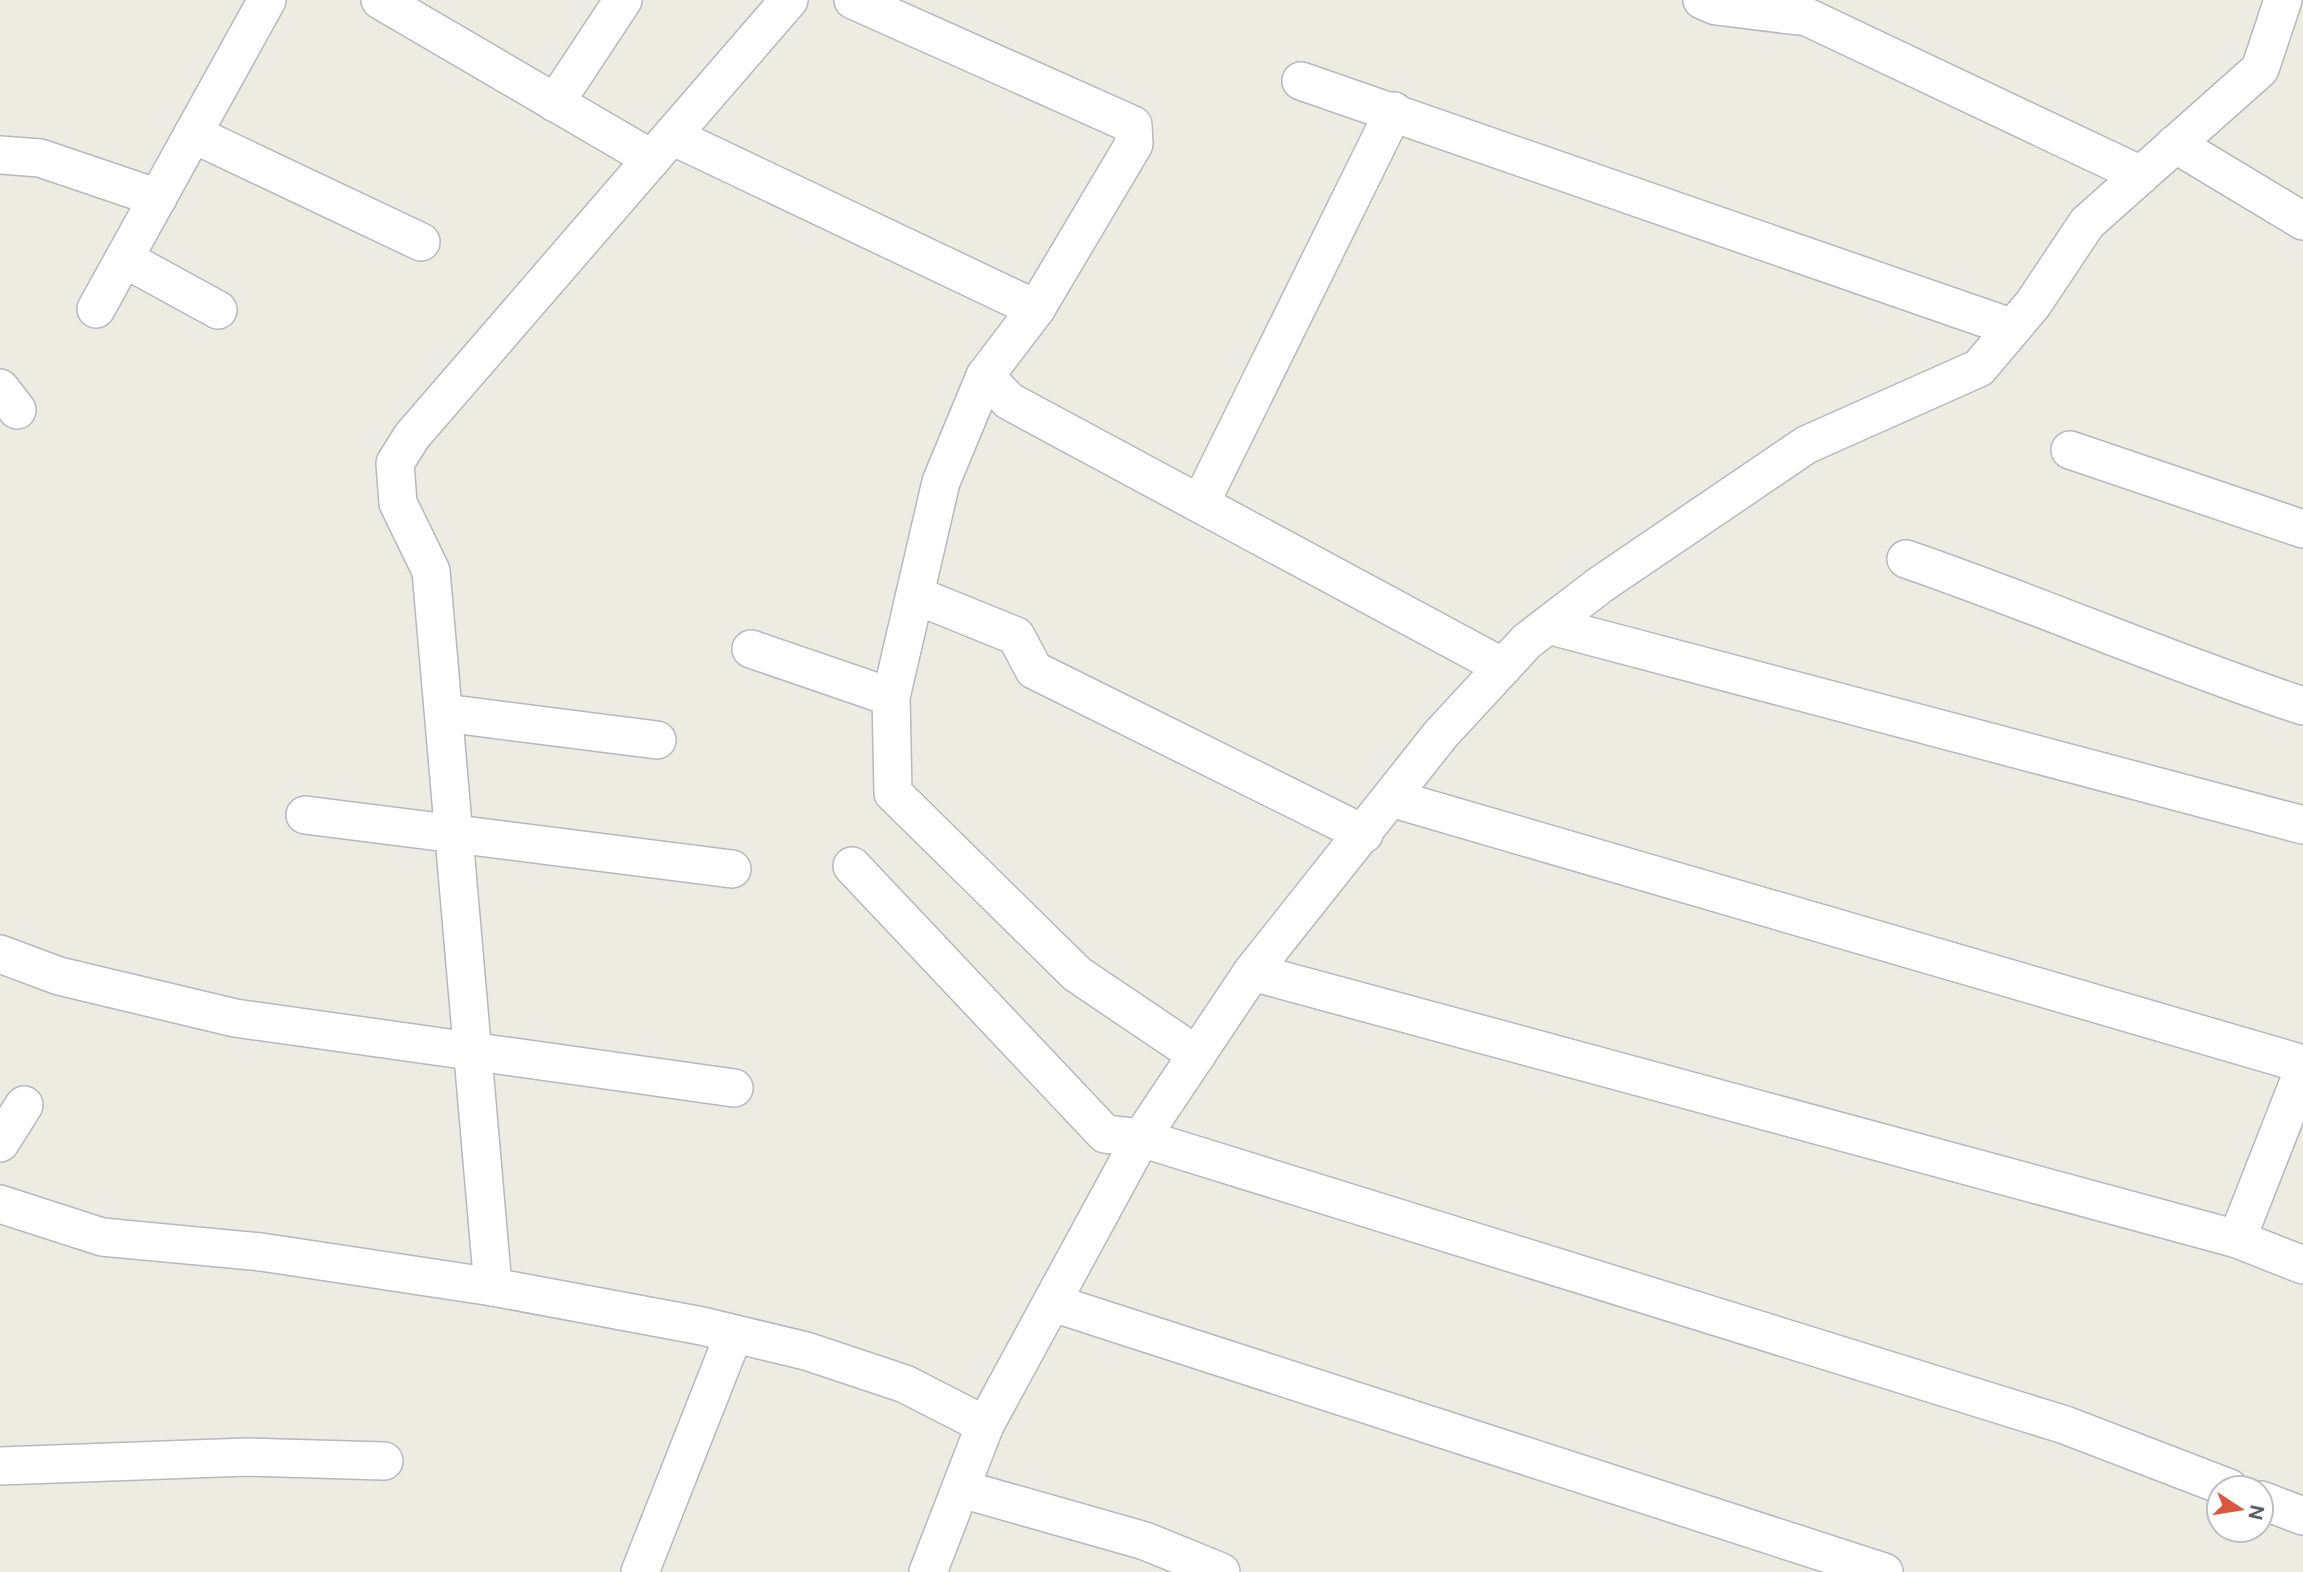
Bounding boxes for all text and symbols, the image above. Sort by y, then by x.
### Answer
north arrow [2205,1474,2275,1544]
text: N [2244,1503,2269,1522]

